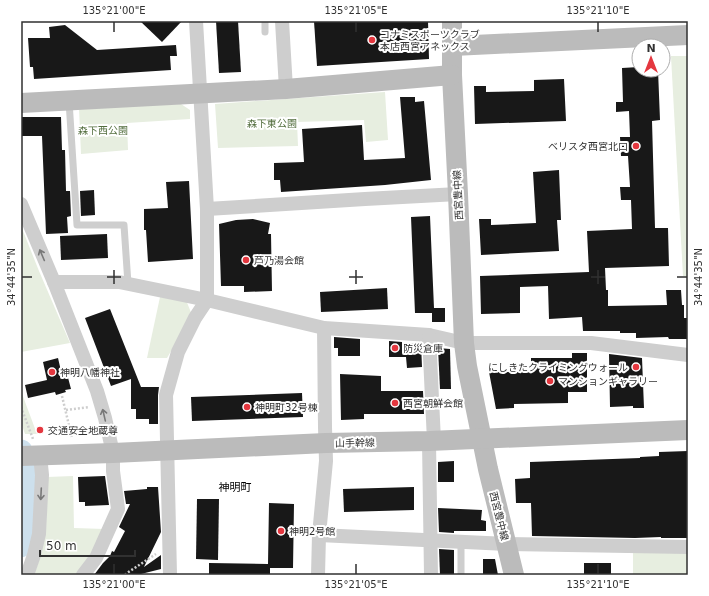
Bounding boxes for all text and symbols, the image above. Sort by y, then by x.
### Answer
text: 135°21'00"E [82,5,146,16]
text: 135°21'05"E [324,5,388,16]
text: 135°21'10"E [566,5,630,16]
place label: コナミスポーツクラブ 本店西宮アネックス [380,29,480,52]
marker: コナミスポーツクラブ 本店西宮アネックス [367,35,377,45]
north arrow [631,38,671,78]
text: N [646,42,656,55]
park label: 森下東公園 [247,118,297,129]
park label: 森下西公園 [78,125,128,136]
place label: ベリスタ西宮北口 [548,141,628,152]
marker: ベリスタ西宮北口 [631,141,641,151]
street label: 西宮豊中線 [451,170,465,220]
text: 34°44'35"N [6,248,17,306]
text: 34°44'35"N [693,248,704,306]
one-way arrow [38,249,45,261]
marker: 芦乃湯会館 [241,255,251,265]
place label: 芦乃湯会館 [254,255,304,266]
marker: 防災倉庫 [390,343,400,353]
place label: 防災倉庫 [403,343,443,354]
place label: にしきたクライミングウォール [488,362,628,373]
marker: にしきたクライミングウォール [631,362,641,372]
marker: 神明八幡神社 [47,367,57,377]
place label: 神明八幡神社 [60,367,120,378]
marker: マンションギャラリー [545,376,555,386]
place label: マンションギャラリー [558,376,658,387]
marker: 西宮朝鮮会館 [390,398,400,408]
place label: 西宮朝鮮会館 [403,398,463,409]
marker: 神明町32号棟 [242,402,252,412]
place label: 神明町32号棟 [255,402,318,413]
one-way arrow [100,409,108,422]
marker: 交通安全地蔵尊 [35,425,45,435]
place label: 交通安全地蔵尊 [48,425,118,436]
street label: 山手幹線 [335,437,375,449]
district label: 神明町 [219,481,252,494]
one-way arrow [37,487,45,500]
street label: 西宮豊中線 [488,490,510,542]
marker: 神明2号館 [276,526,286,536]
place label: 神明2号館 [289,526,335,537]
scale bar [40,532,135,558]
text: 50 m [46,539,77,553]
text: 135°21'00"E [82,579,146,590]
text: 135°21'05"E [324,579,388,590]
text: 135°21'10"E [566,579,630,590]

